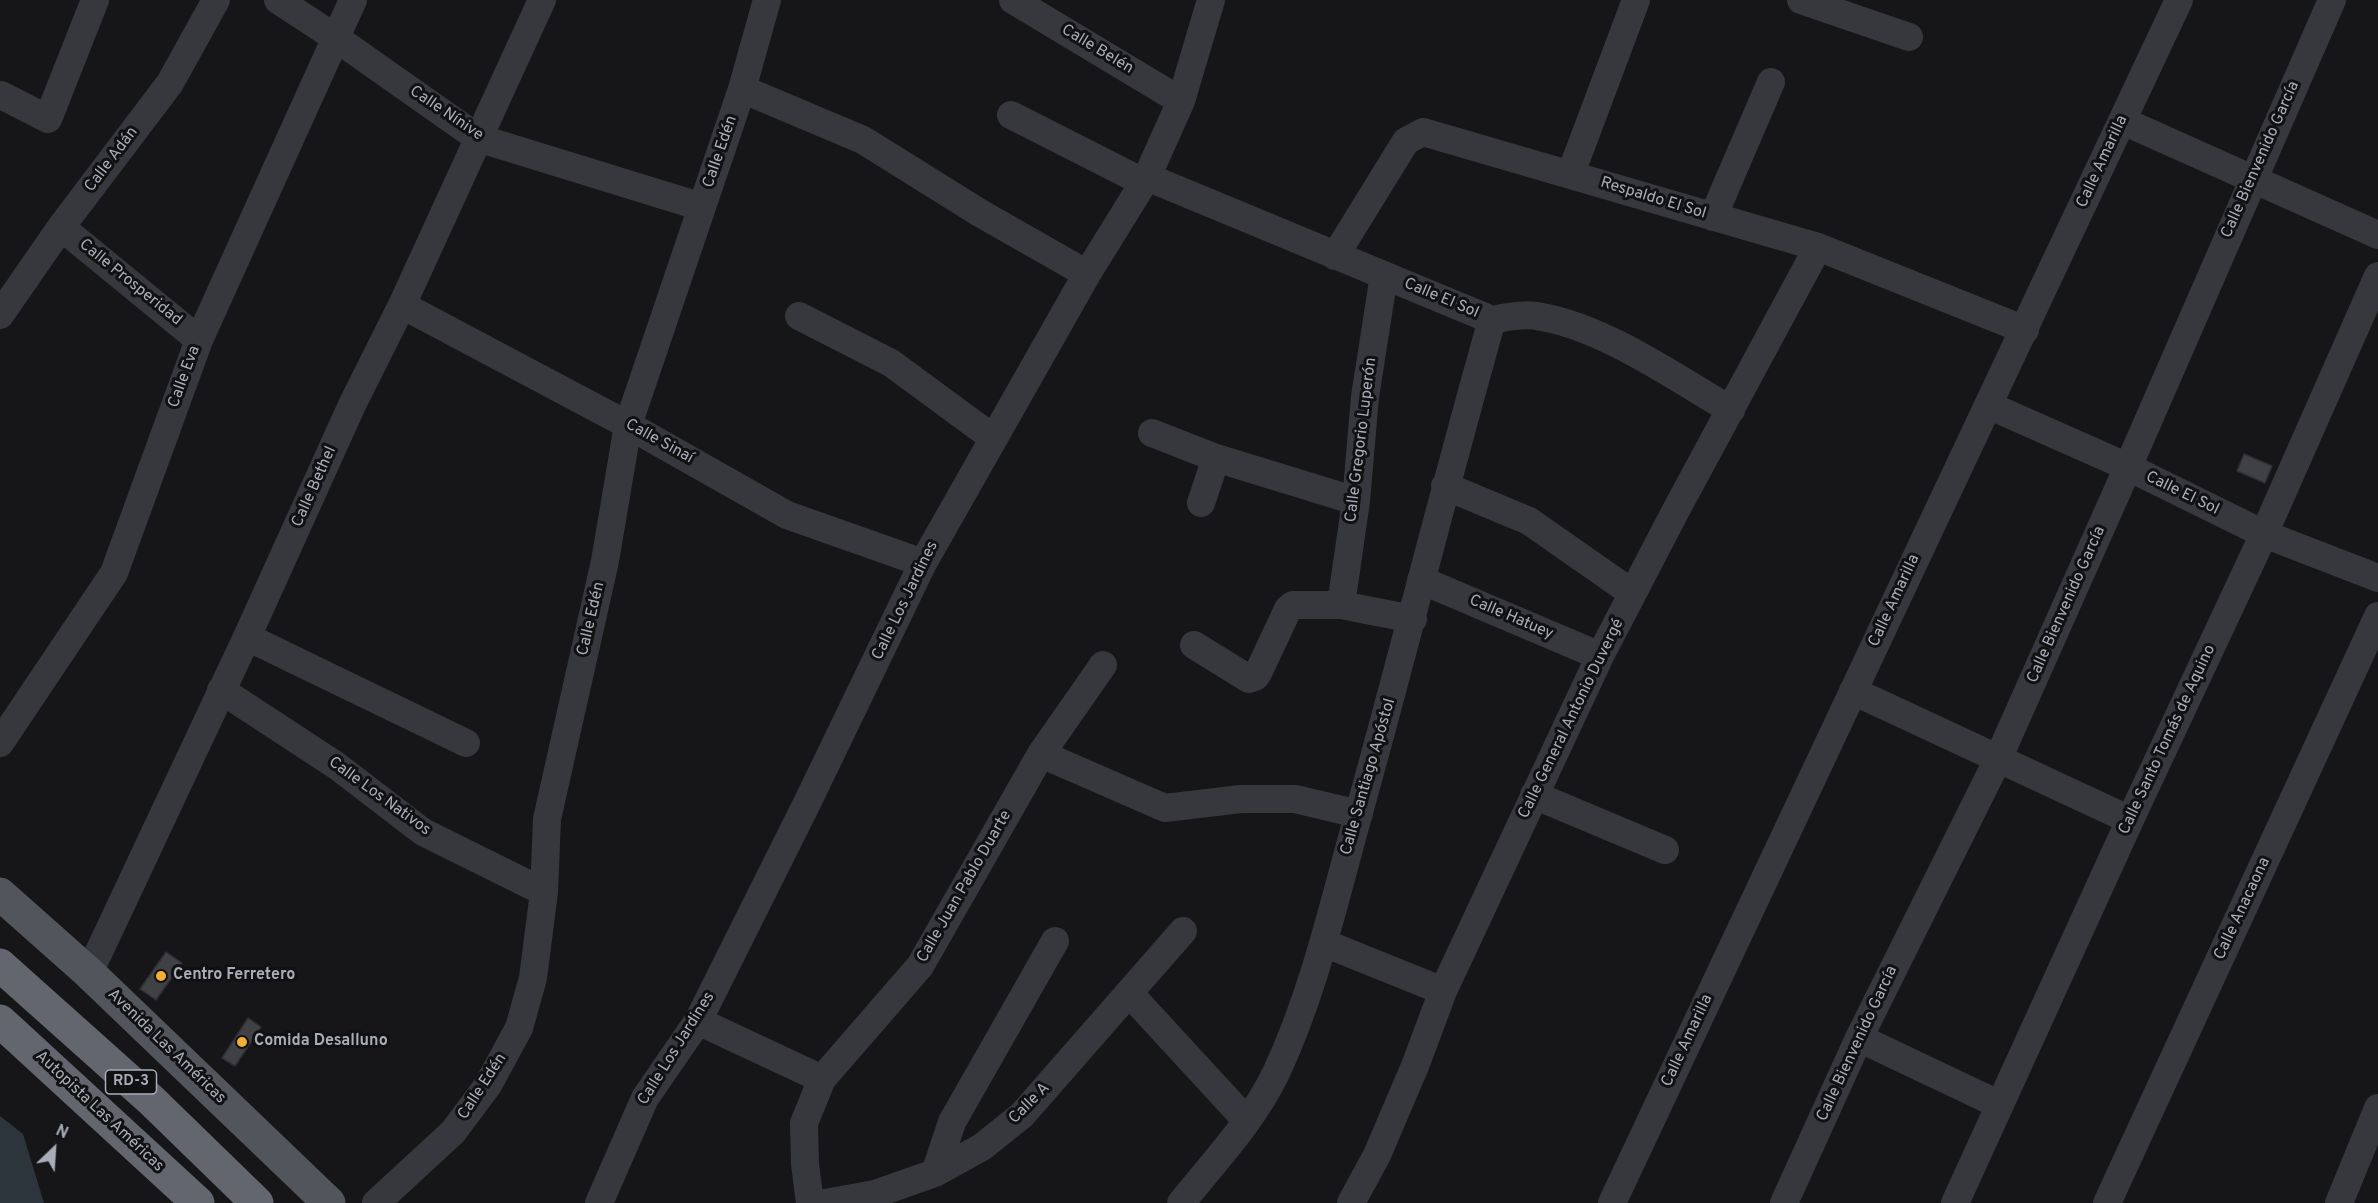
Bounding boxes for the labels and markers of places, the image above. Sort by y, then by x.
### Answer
place label: Centro Ferretero [173,966,295,986]
marker: Centro Ferretero [154,969,168,983]
place label: Comida Desalluno [254,1032,388,1052]
marker: Comida Desalluno [235,1035,249,1049]

